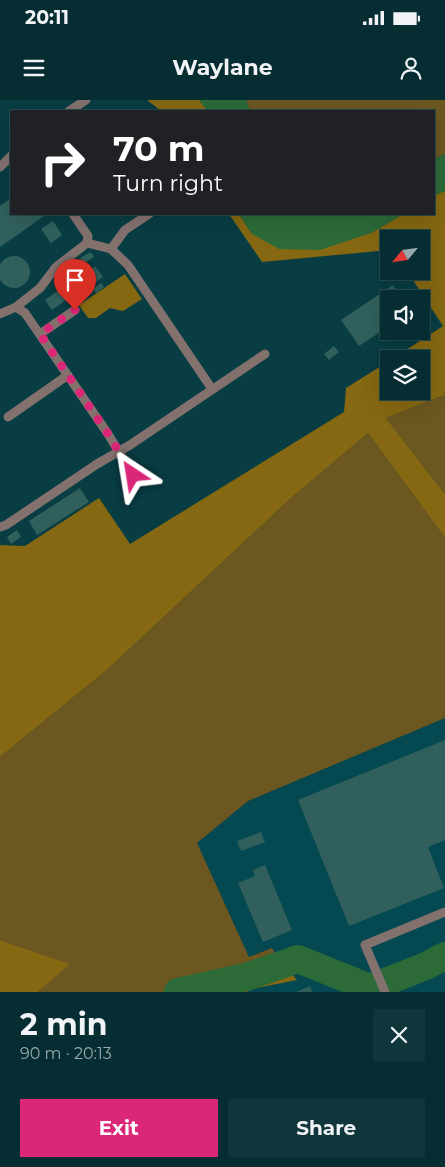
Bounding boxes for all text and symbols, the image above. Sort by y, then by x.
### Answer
text: 20:11 [25,6,69,29]
icon: menu [20,54,48,82]
text: Waylane [172,54,273,81]
icon: person [397,54,425,82]
text: 70 m [113,127,204,170]
icon: right [30,130,95,195]
text: Turn right [113,170,223,197]
north arrow [380,230,430,280]
map controls [380,230,430,400]
pin [54,259,96,310]
icon: arrive [61,266,89,294]
button: sound [380,290,430,340]
button: layers [380,350,430,400]
position arrow [106,448,158,500]
text: 2 min [20,1006,107,1043]
button: close [373,1009,425,1061]
text: 90 m · 20:13 [20,1044,112,1063]
button: Exit [20,1099,218,1157]
button: Share [228,1099,425,1157]

